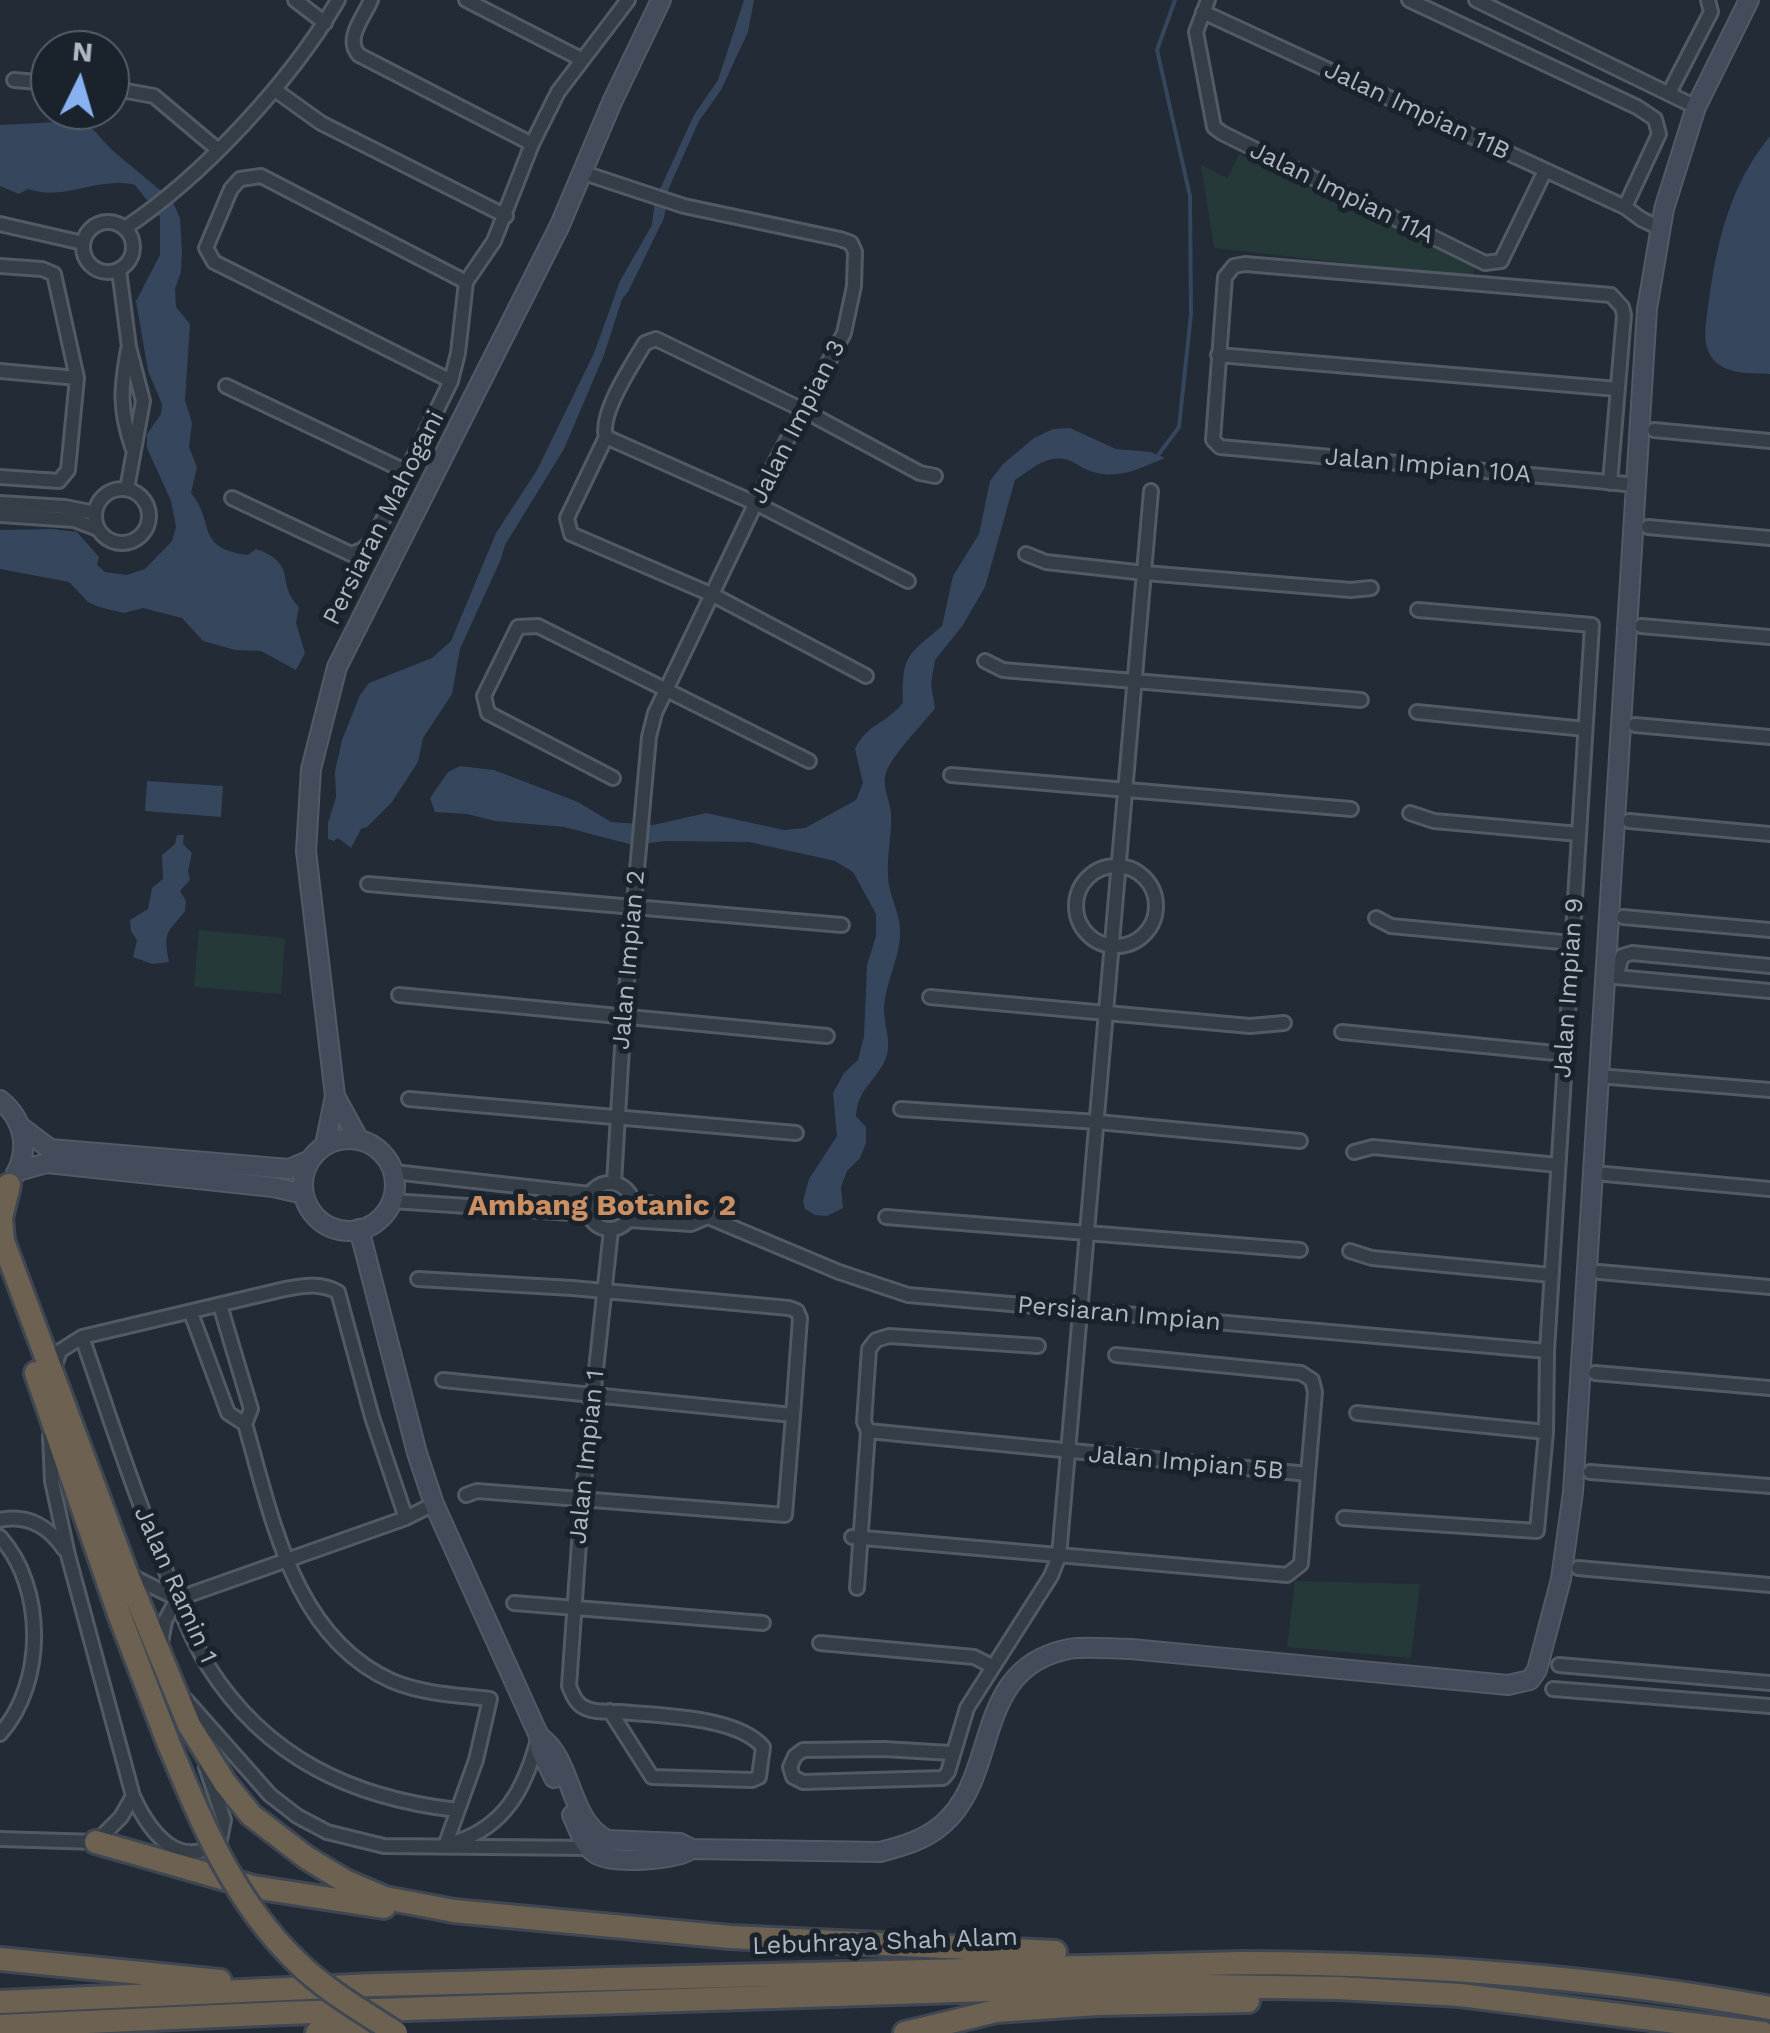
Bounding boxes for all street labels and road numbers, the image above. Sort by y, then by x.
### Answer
street label: Jalan Impian 11B [1320,55,1514,167]
street label: Jalan Impian 11A [1245,135,1439,251]
street label: Jalan Impian 3 [744,335,852,509]
street label: Persiaran Mahogani [317,406,451,630]
street label: Jalan Impian 10A [1324,442,1532,490]
street label: Jalan Impian 2 [606,869,652,1051]
street label: Jalan Impian 9 [1548,897,1590,1079]
street label: Persiaran Impian [1016,1290,1222,1338]
street label: Jalan Impian 1 [563,1368,611,1546]
street label: Jalan Impian 5B [1087,1440,1285,1486]
street label: Jalan Ramin 1 [127,1502,223,1668]
street label: Lebuhraya Shah Alam [752,1922,1018,1962]

